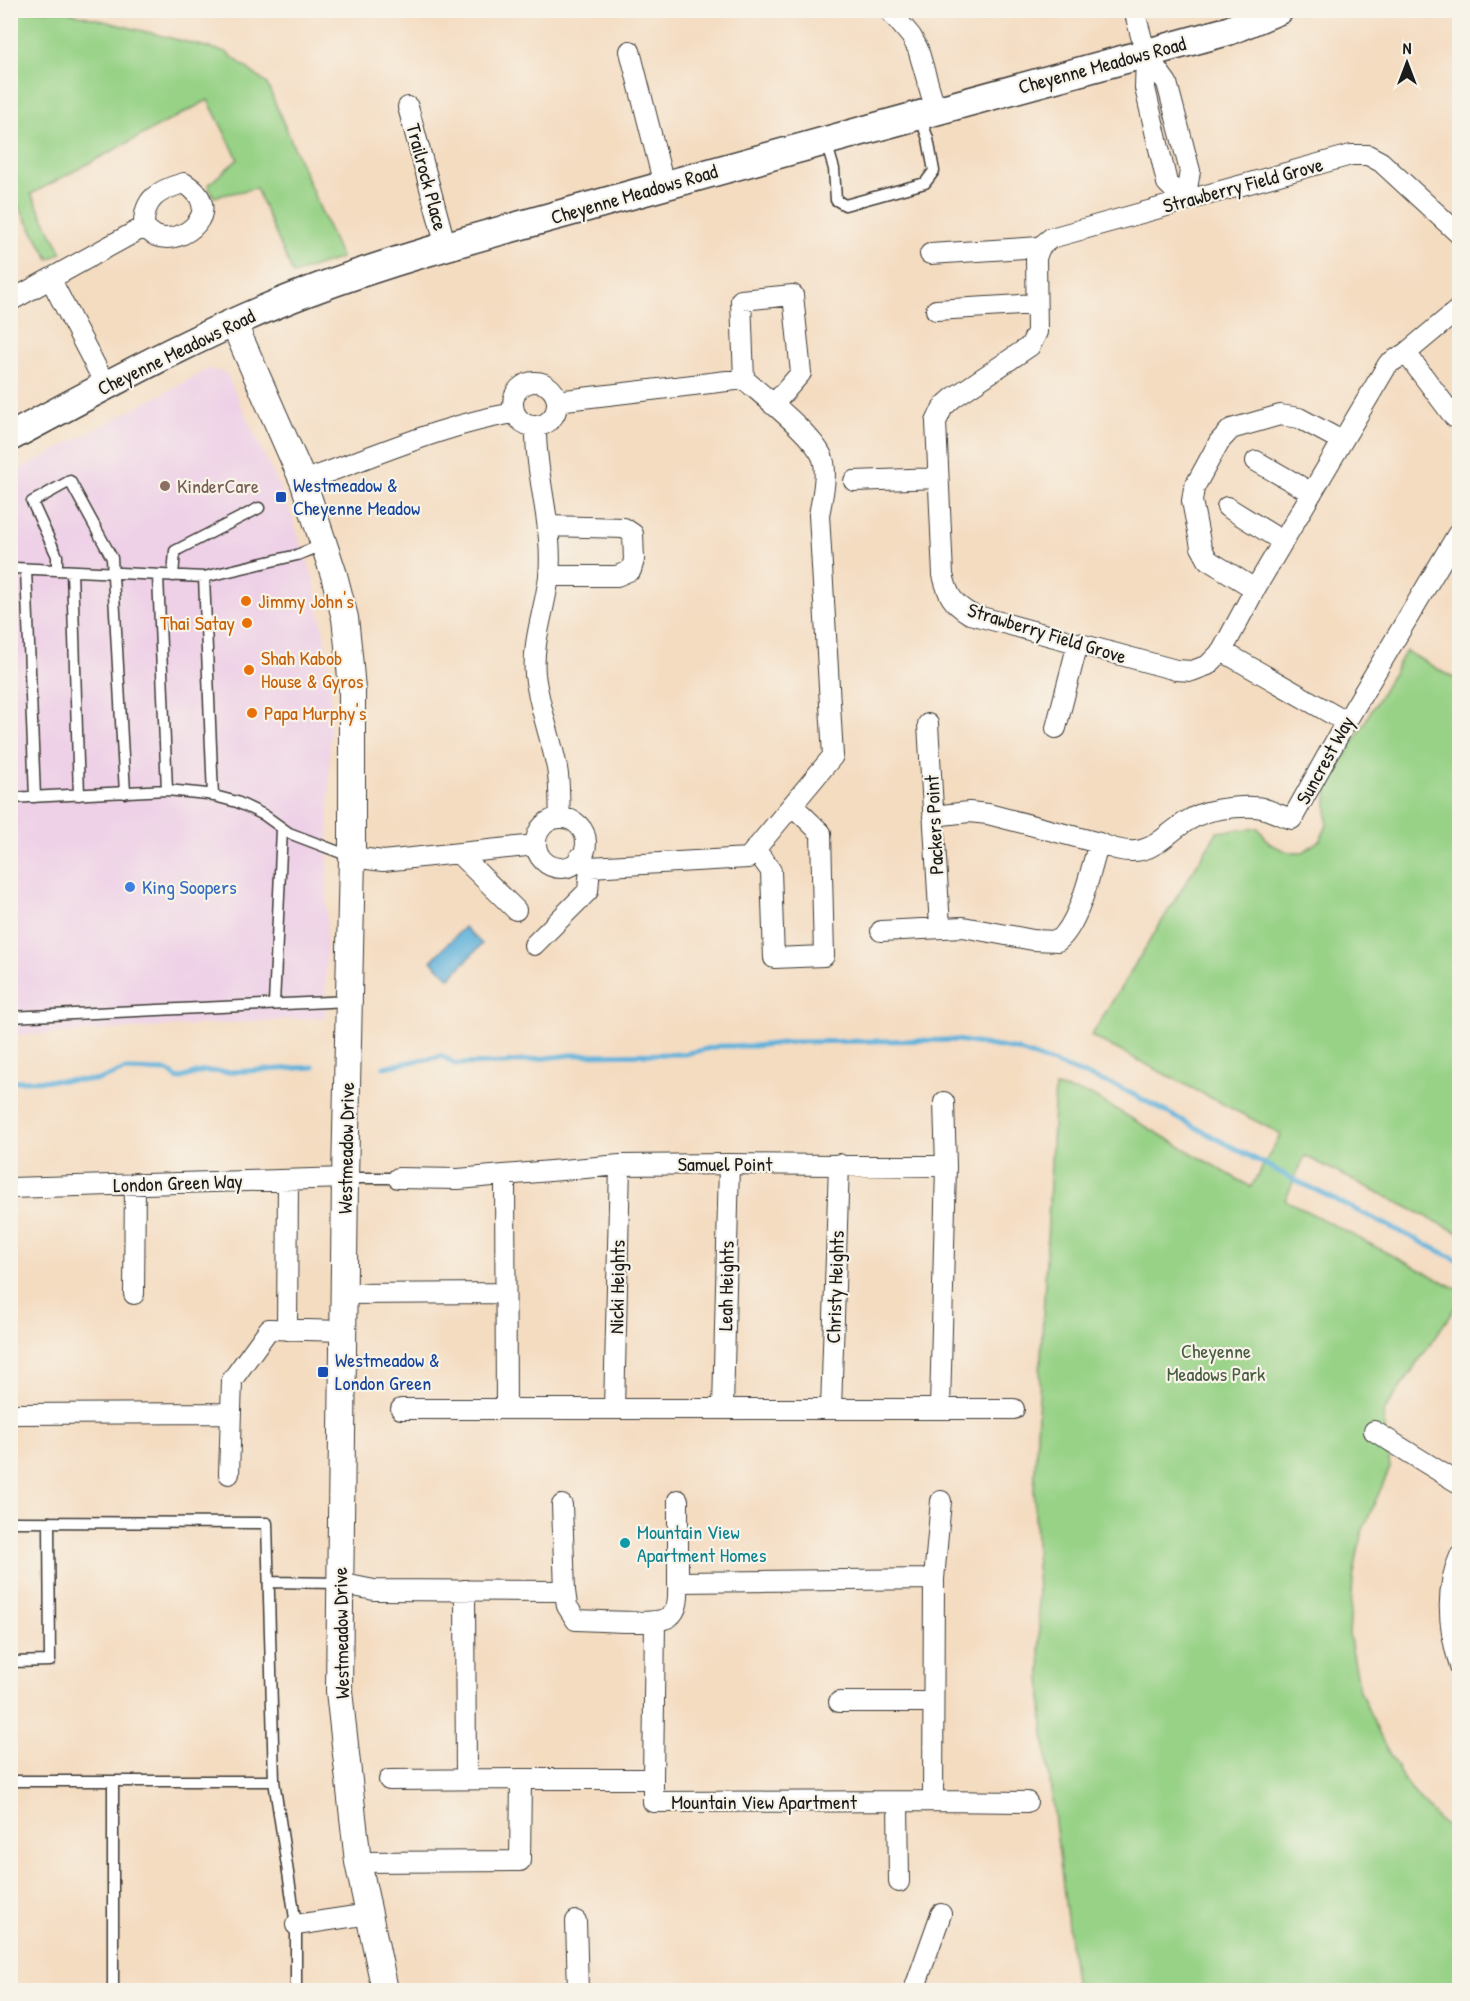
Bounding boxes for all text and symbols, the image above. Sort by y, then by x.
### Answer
street label: Cheyenne Meadows Road [1015,29,1189,100]
north arrow [1377,33,1437,93]
text: N [1403,37,1412,59]
street label: Trailrock Place [400,120,455,233]
street label: Strawberry Field Grove [1160,150,1326,219]
street label: Cheyenne Meadows Road [547,157,721,230]
street label: Cheyenne Meadows Road [92,302,259,401]
place label: Westmeadow & Cheyenne Meadow [293,471,420,521]
place label: KinderCare [177,472,259,499]
marker: KinderCare [158,479,172,493]
marker: Westmeadow & Cheyenne Meadow [274,490,288,504]
place label: Jimmy John's [258,587,354,614]
marker: Jimmy John's [239,594,253,608]
street label: Strawberry Field Grove [965,596,1130,669]
place label: Thai Satay [160,609,235,636]
marker: Thai Satay [240,616,254,630]
place label: Shah Kabob House & Gyros [261,644,364,694]
marker: Shah Kabob House & Gyros [242,663,256,677]
place label: Papa Murphy's [264,699,367,726]
marker: Papa Murphy's [245,706,259,720]
street label: Suncrest Way [1289,711,1360,809]
street label: Packers Point [917,773,950,875]
place label: King Soopers [142,873,237,900]
marker: King Soopers [123,880,137,894]
street label: Westmeadow Drive [331,1082,360,1214]
street label: Samuel Point [678,1150,773,1177]
street label: London Green Way [113,1167,243,1198]
street label: Christy Heights [819,1230,850,1344]
street label: Nicki Heights [602,1239,631,1334]
street label: Leah Heights [711,1241,740,1331]
park label: Cheyenne Meadows Park [1167,1337,1265,1387]
place label: Westmeadow & London Green [335,1346,440,1396]
marker: Westmeadow & London Green [316,1365,330,1379]
place label: Mountain View Apartment Homes [637,1518,767,1568]
marker: Mountain View Apartment Homes [618,1536,632,1550]
street label: Westmeadow Drive [326,1567,355,1699]
street label: Mountain View Apartment [671,1788,858,1815]

